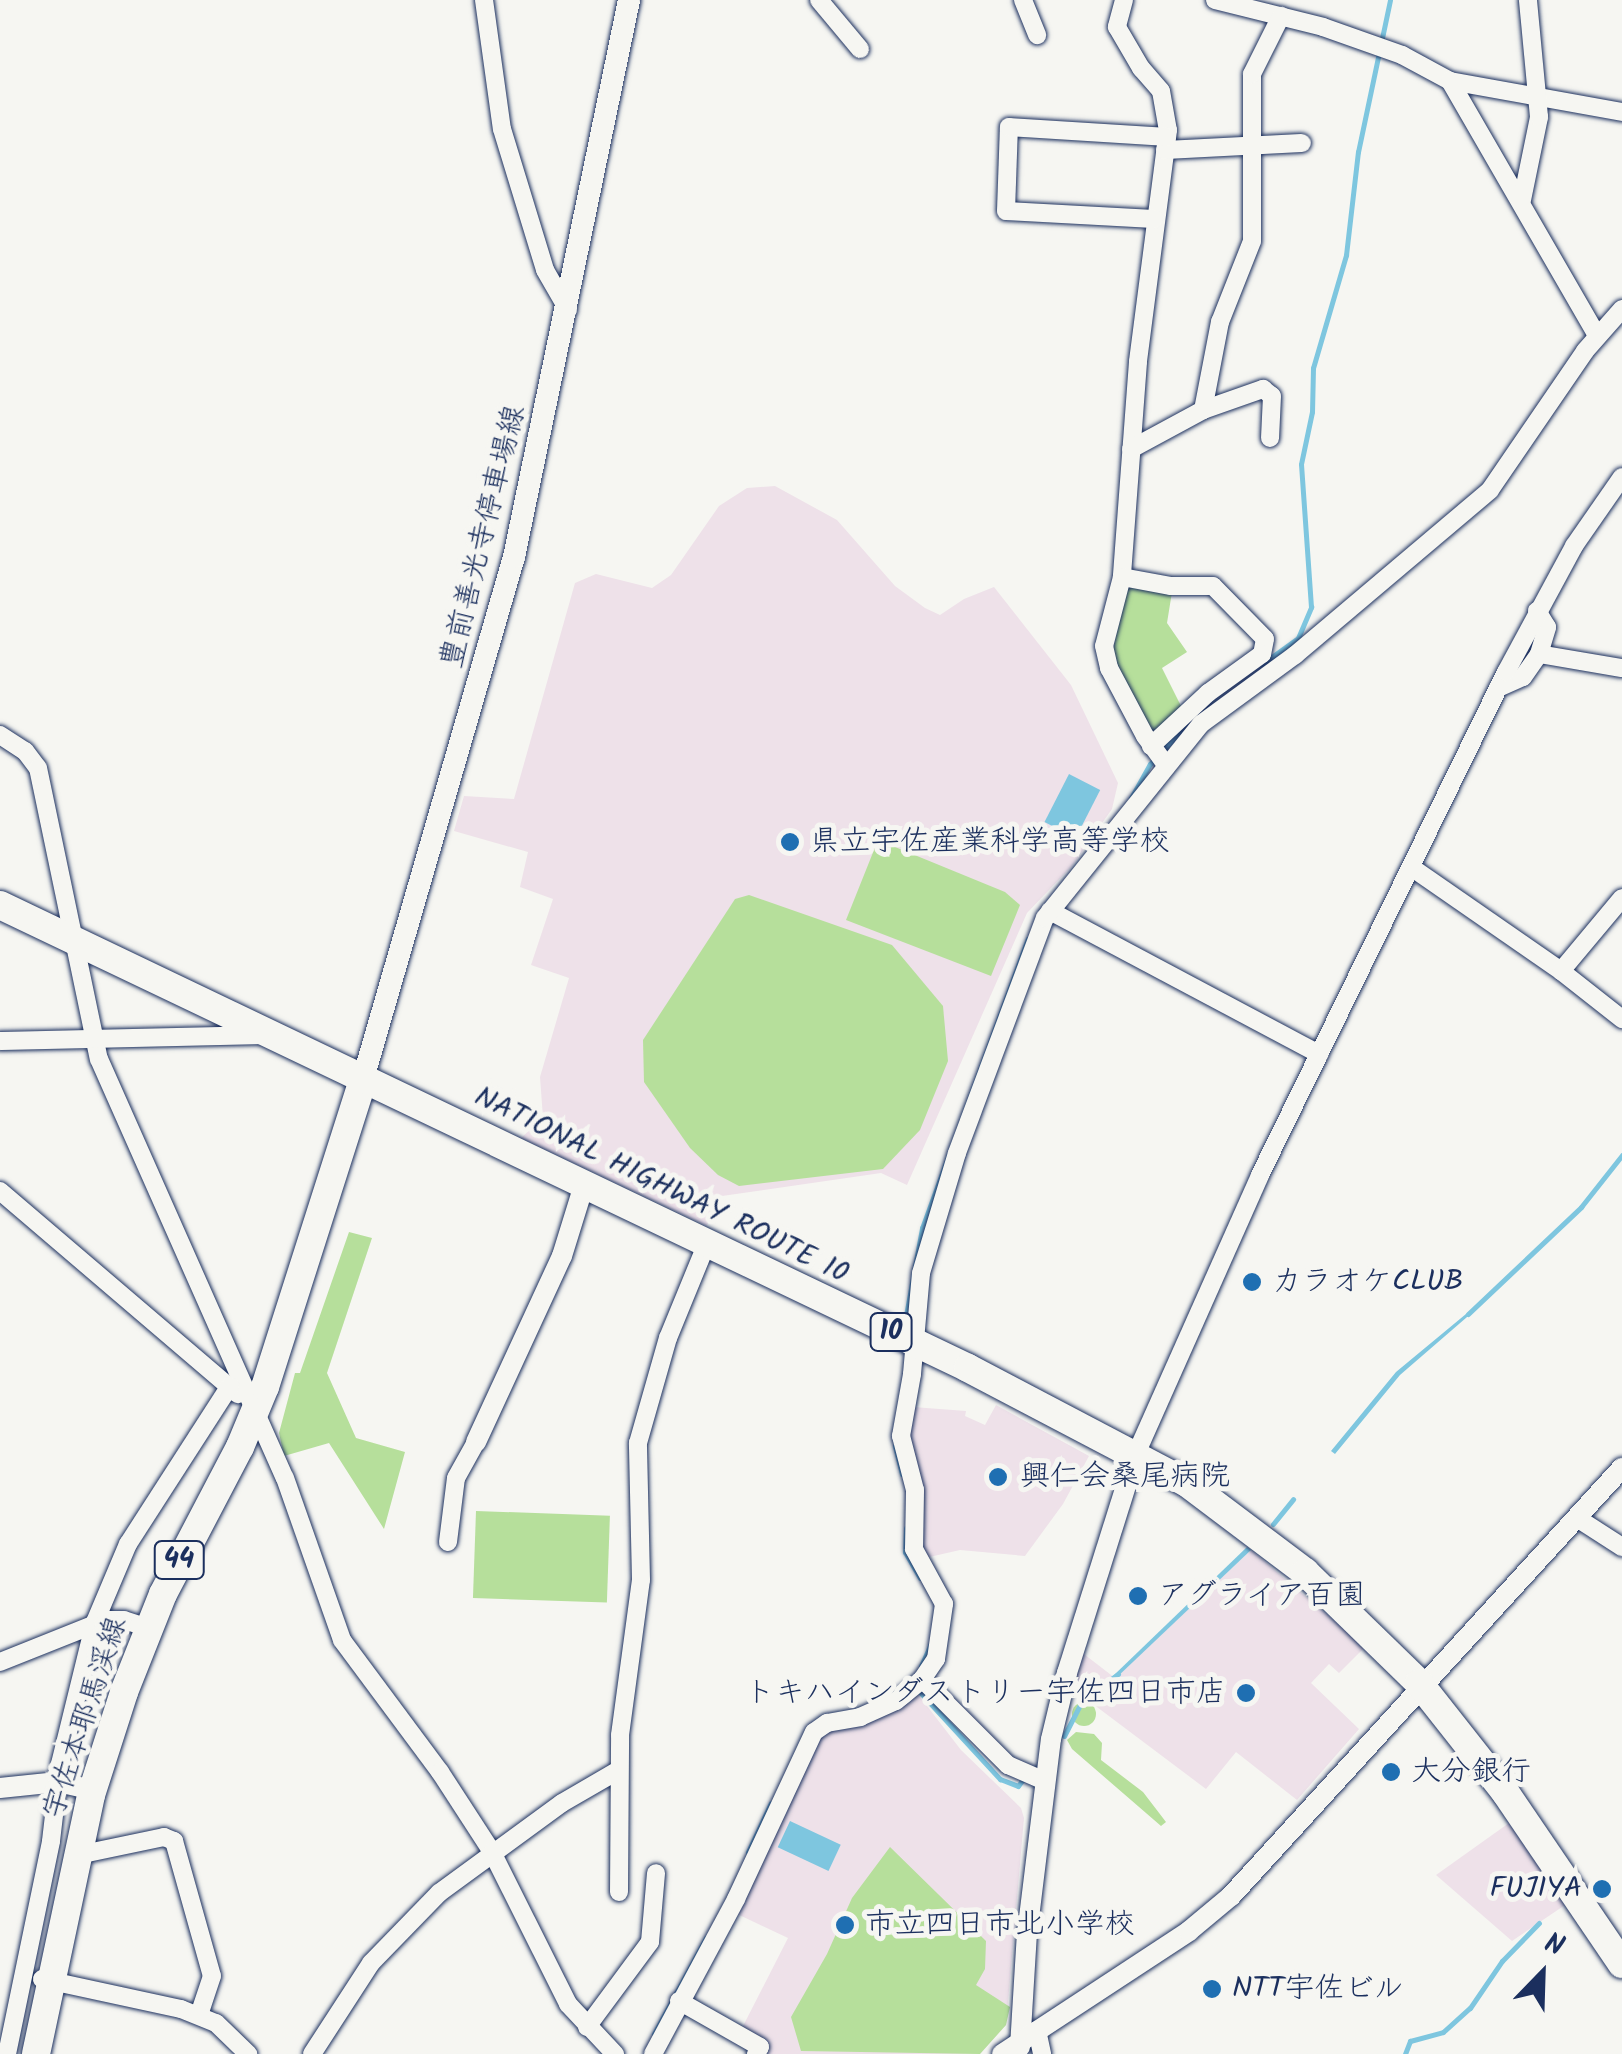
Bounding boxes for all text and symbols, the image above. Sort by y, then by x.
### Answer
street label: 豊前善光寺停車場線 [434,402,534,672]
place label: 県立宇佐産業科学高等学校 [810,824,1170,860]
marker: 県立宇佐産業科学高等学校 [779,831,801,853]
street label: NATIONAL HIGHWAY ROUTE 10 [468,1080,854,1292]
place label: カラオケCLUB [1272,1264,1463,1300]
marker: カラオケCLUB [1241,1271,1263,1293]
road number: 10 [868,1309,914,1355]
place label: 興仁会桑尾病院 [1020,1459,1230,1495]
marker: 興仁会桑尾病院 [985,1464,1011,1490]
road number: 44 [152,1537,206,1583]
place label: アグライア百園 [1158,1578,1368,1614]
marker: アグライア百園 [1127,1585,1149,1607]
street label: 宇佐本耶馬渓線 [36,1613,136,1823]
place label: トキハインダストリー宇佐四日市店 [746,1675,1226,1711]
marker: トキハインダストリー宇佐四日市店 [1235,1682,1257,1704]
place label: 大分銀行 [1411,1754,1531,1790]
marker: 大分銀行 [1380,1761,1402,1783]
place label: FUJIYA [1490,1871,1582,1907]
marker: FUJIYA [1591,1878,1613,1900]
place label: 市立四日市北小学校 [865,1907,1135,1943]
marker: 市立四日市北小学校 [834,1914,856,1936]
text: N [1537,1922,1571,1970]
north arrow [1492,1924,1592,2024]
place label: NTT宇佐ビル [1232,1971,1404,2007]
marker: NTT宇佐ビル [1201,1978,1223,2000]

